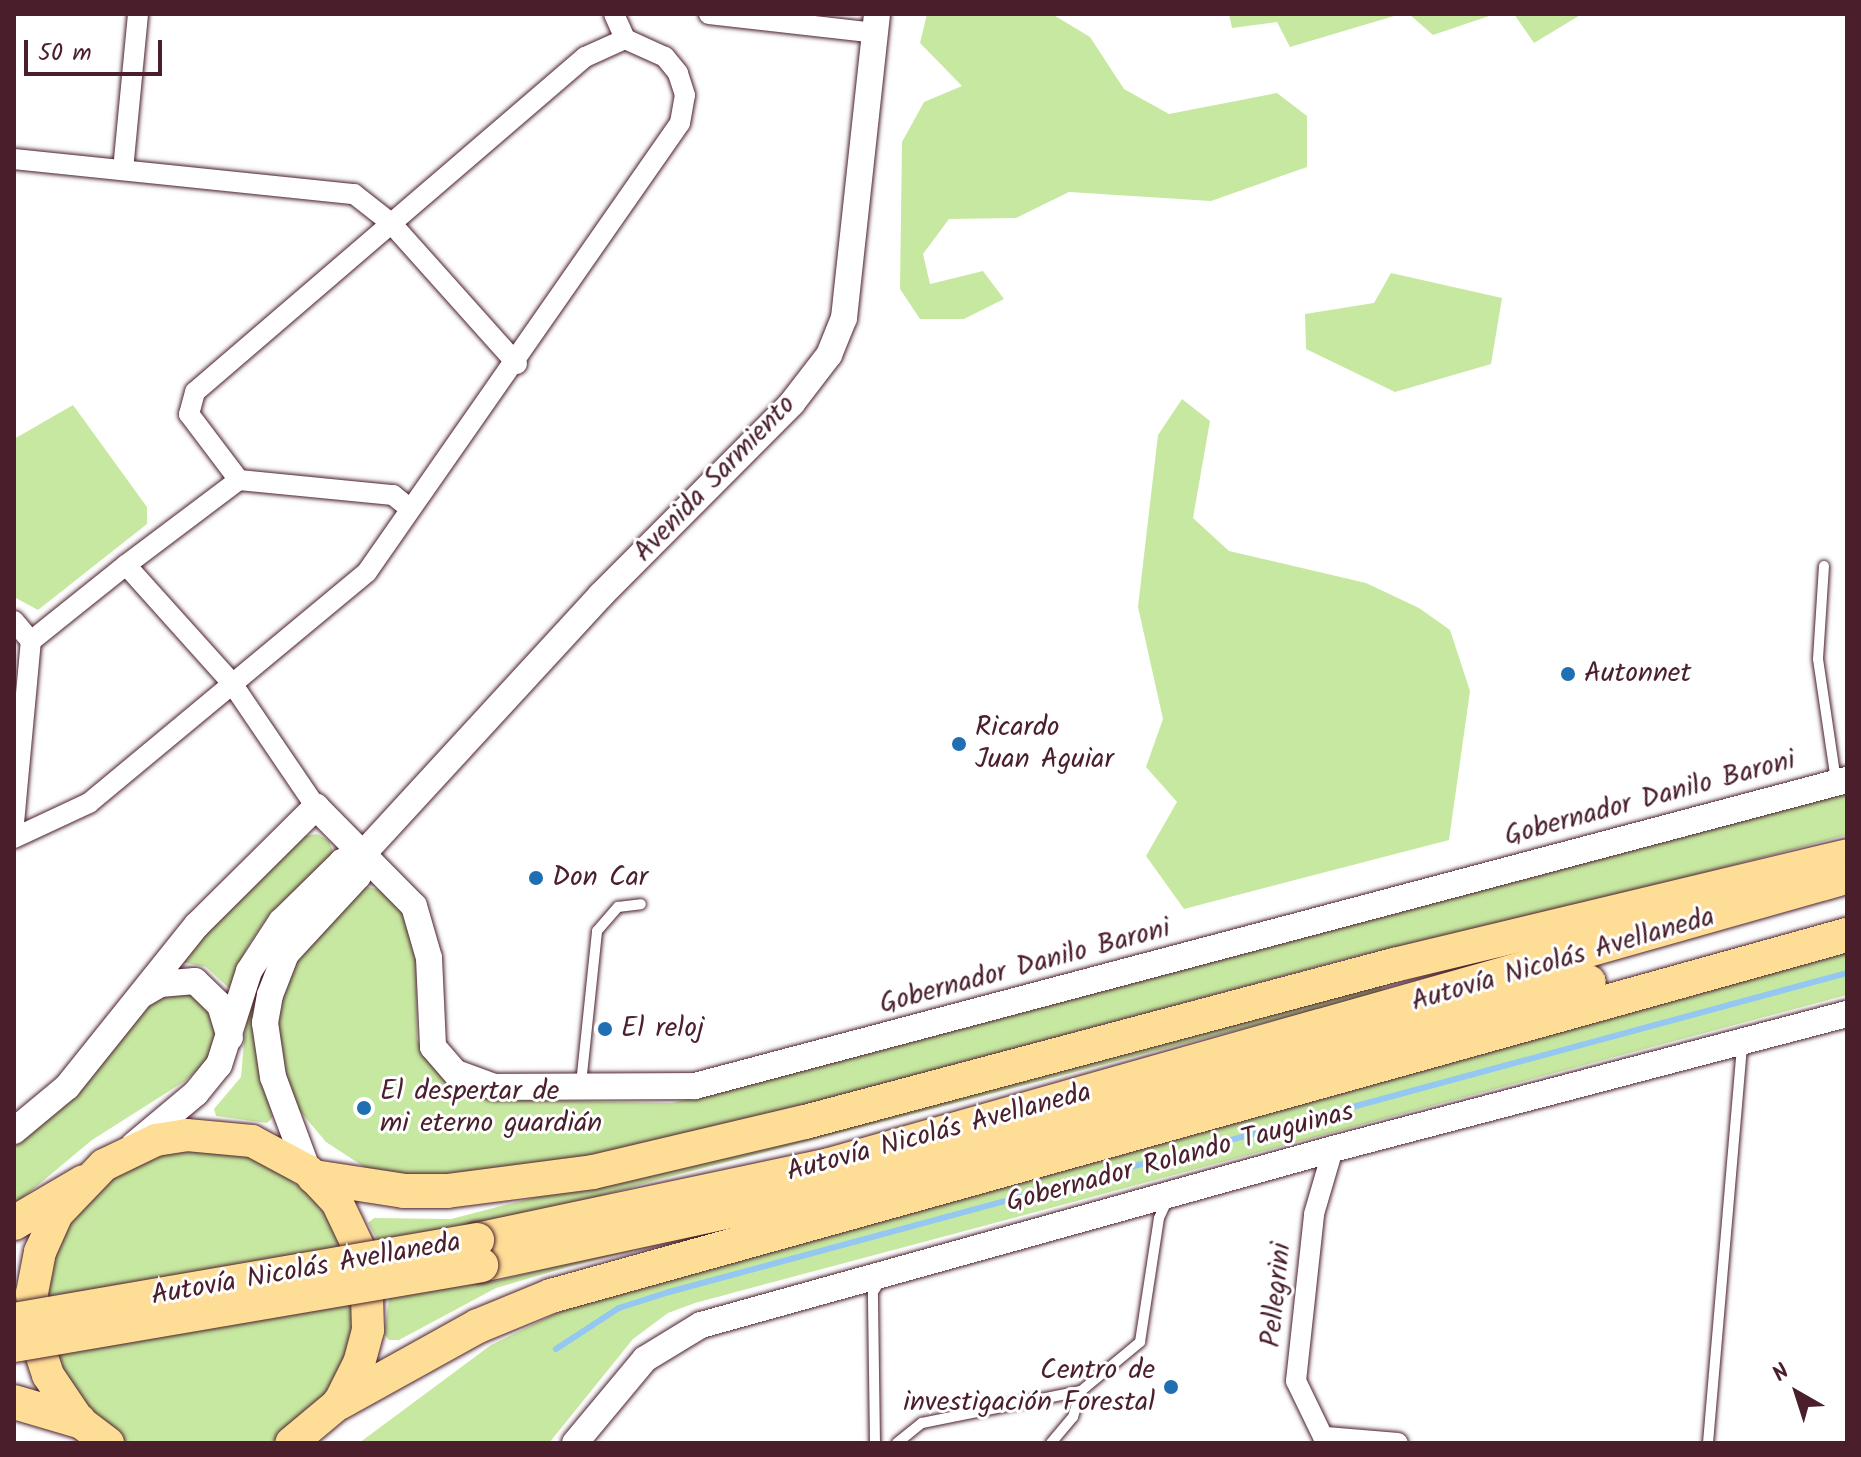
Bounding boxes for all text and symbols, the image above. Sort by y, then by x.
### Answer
scale bar [28,24,166,74]
text: 50 m [38,34,92,73]
street label: Avenida Sarmiento [627,389,803,569]
place label: Autonnet [1584,657,1691,691]
marker: Autonnet [1559,665,1577,683]
place label: Ricardo Juan Aguiar [975,711,1114,777]
marker: Ricardo Juan Aguiar [950,735,968,753]
street label: Gobernador Danilo Baroni [1501,744,1799,854]
place label: Don Car [552,861,648,895]
marker: Don Car [527,869,545,887]
street label: Autovía Nicolás Avellaneda [1408,901,1718,1019]
street label: Gobernador Danilo Baroni [876,912,1174,1022]
place label: El reloj [621,1012,704,1046]
marker: El reloj [596,1020,614,1038]
place label: El despertar de mi eterno guardián [380,1075,602,1141]
street label: Autovía Nicolás Avellaneda [783,1076,1095,1190]
street label: Gobernador Rolando Tauguinas [1003,1095,1357,1221]
marker: El despertar de mi eterno guardián [355,1099,373,1117]
street label: Autovía Nicolás Avellaneda [149,1226,463,1314]
street label: Pellegrini [1255,1241,1299,1349]
north arrow [1757,1353,1837,1433]
place label: Centro de investigación Forestal [903,1354,1155,1420]
text: N [1765,1356,1798,1392]
marker: Centro de investigación Forestal [1162,1378,1180,1396]

